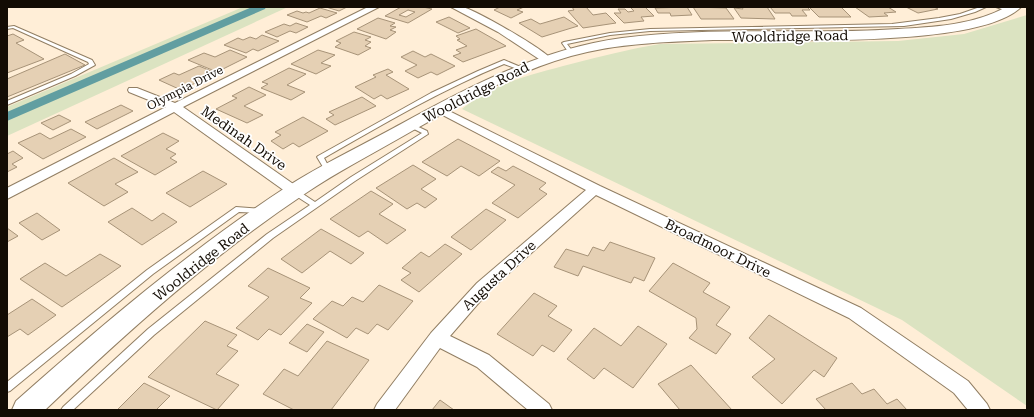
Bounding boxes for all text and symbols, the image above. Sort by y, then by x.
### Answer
street label: Wooldridge Road [732,27,848,45]
street label: Wooldridge Road [420,58,532,126]
street label: Olympia Drive [144,63,226,113]
street label: Medinah Drive [198,103,290,173]
street label: Broadmoor Drive [663,215,774,281]
street label: Wooldridge Road [150,220,252,304]
street label: Augusta Drive [459,237,539,313]

